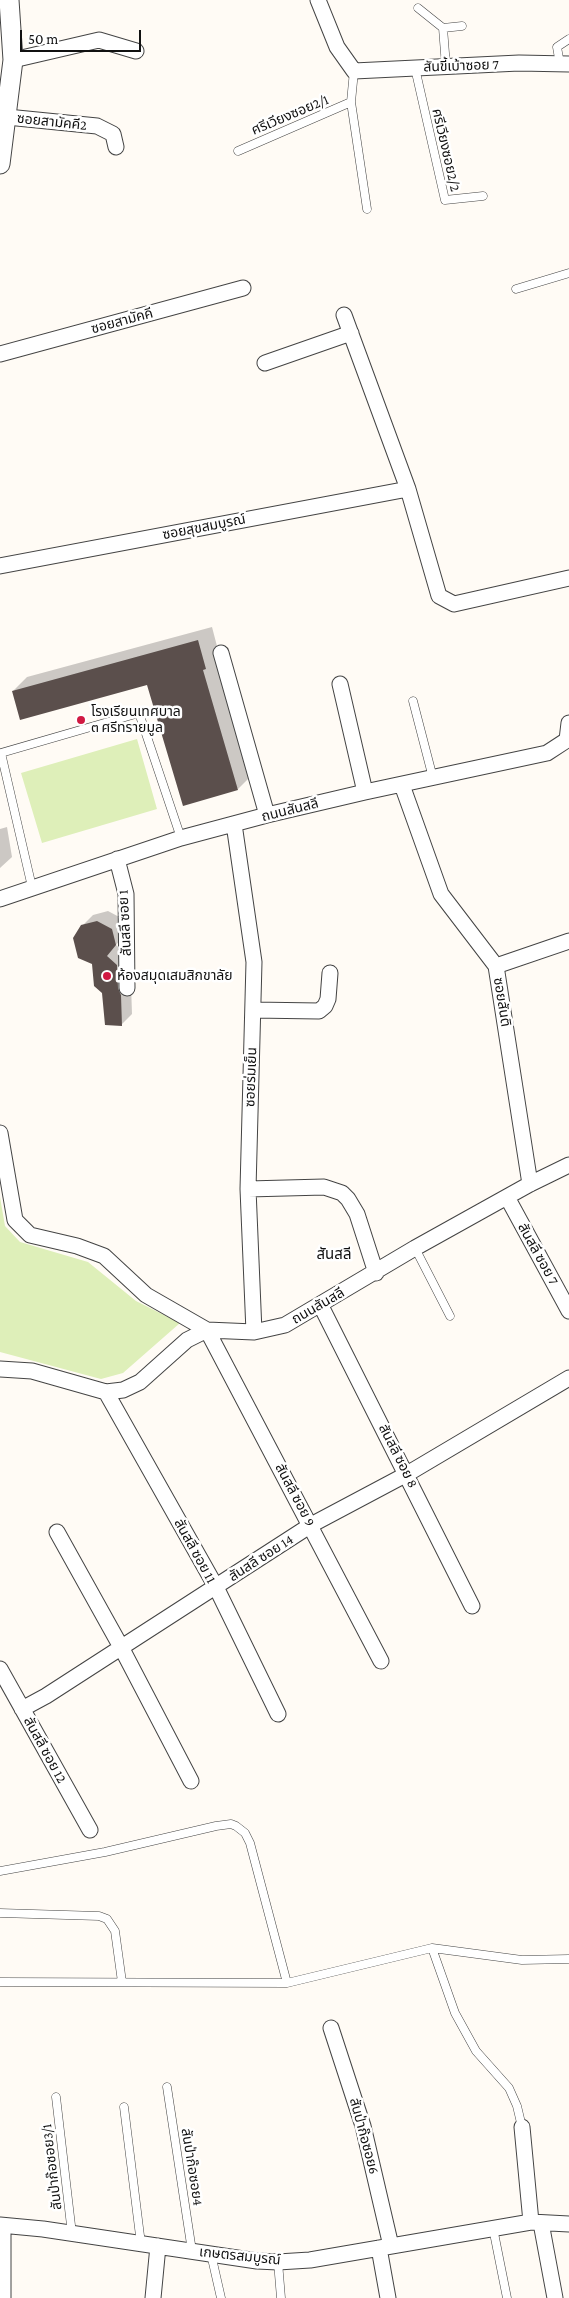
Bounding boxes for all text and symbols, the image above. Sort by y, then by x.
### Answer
scale bar [22,20,144,52]
text: 50 m [28,31,58,47]
street label: สันขี้เบ้าซอย 7 [423,56,499,76]
street label: ศรีเวียงซอย2/1 [249,91,331,139]
street label: ศรีเวียงซอย2/2 [428,107,464,193]
street label: ซอยสามัคคี2 [16,110,88,134]
street label: ซอยสามัคคี [89,305,155,337]
street label: ซอยสุขสมบูรณ์ [161,511,247,543]
place label: โรงเรียนเทศบาล ๓ ศรีทรายมูล [91,704,181,736]
marker: โรงเรียนเทศบาล ๓ ศรีทรายมูล [75,714,87,726]
street label: ถนนสันสลี [260,795,320,825]
street label: สันสลี ซอย 1 [115,889,135,957]
place label: ห้องสมุดเสมสิกขาลัย [117,968,233,984]
marker: ห้องสมุดเสมสิกขาลัย [101,970,113,982]
street label: ซอยสันติ [490,976,514,1028]
street label: ซอยร่มเย็น [242,1047,260,1107]
street label: สันสลี ซอย 7 [514,1220,562,1288]
district label: สันสลี [317,1245,351,1263]
street label: ถนนสันสลี [289,1284,347,1328]
street label: สันสลี ซอย 8 [375,1421,421,1491]
street label: สันสลี ซอย 9 [271,1461,319,1529]
street label: สันสลี ซอย 11 [170,1516,220,1586]
street label: สันสลี ซอย 14 [225,1531,297,1585]
street label: สันสลี ซอย 12 [20,1714,70,1786]
street label: สันป่าก๊อซอย6 [346,2096,382,2176]
street label: สันป่าก๊อซอย3/1 [38,2123,66,2211]
street label: สันป่าก๊อซอย4 [178,2127,206,2207]
street label: เกษตรสมบูรณ์ [198,2243,282,2269]

